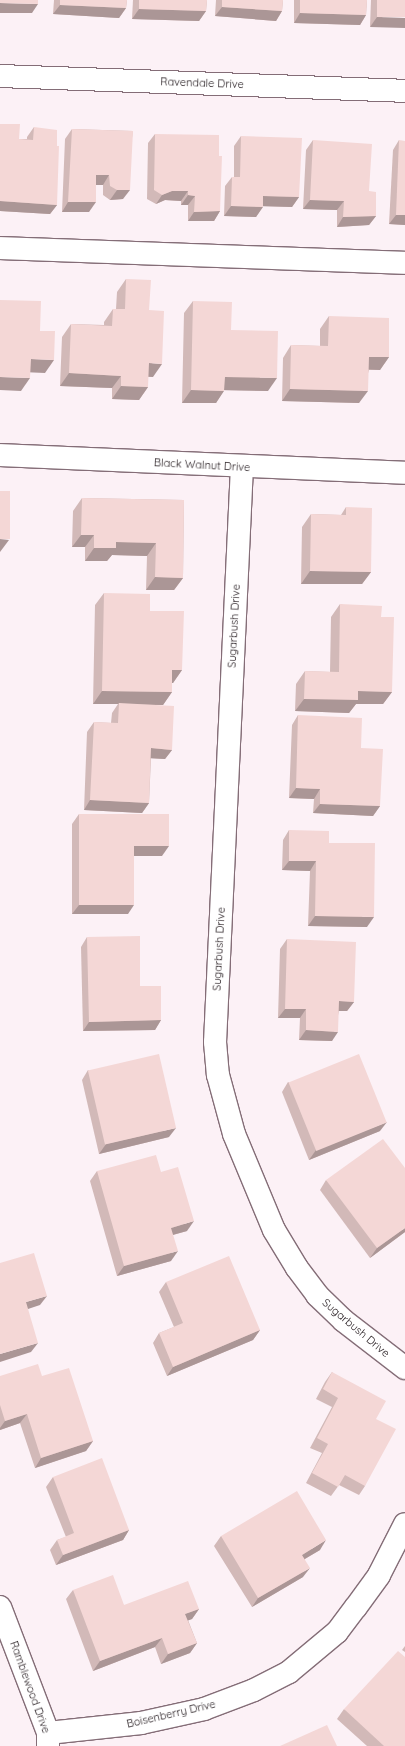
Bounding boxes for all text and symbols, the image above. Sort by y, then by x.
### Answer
street label: Ravendale Drive [160,75,244,91]
street label: Black Walnut Drive [153,456,251,474]
street label: Sugarbush Drive [225,584,243,668]
street label: Sugarbush Drive [210,907,228,991]
street label: Sugarbush Drive [320,1296,392,1360]
street label: Ramblewood Drive [7,1639,53,1735]
street label: Boisenberry Drive [125,1697,217,1731]

